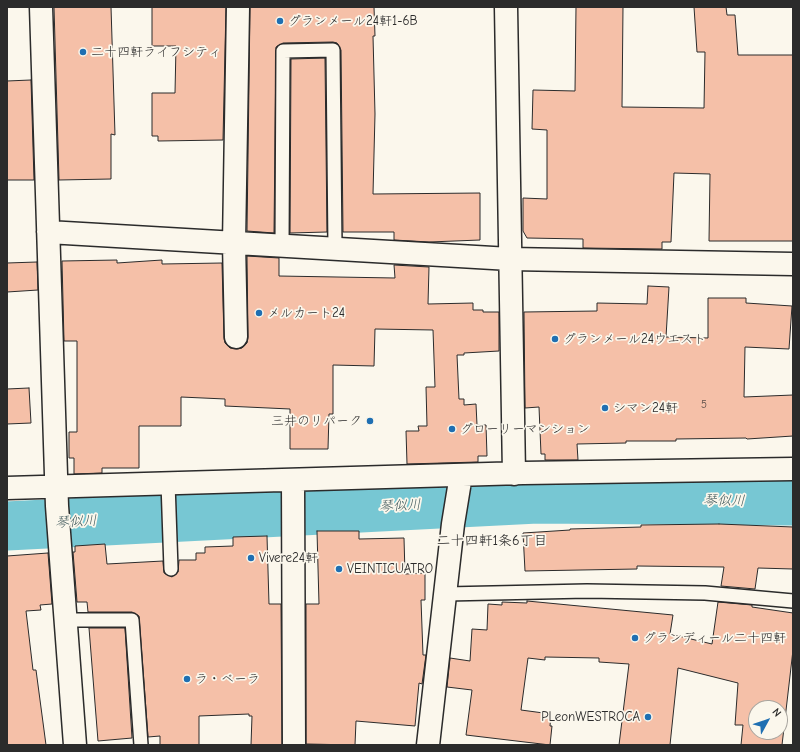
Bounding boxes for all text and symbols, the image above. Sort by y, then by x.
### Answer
place label: グランメール24軒1-6B [288,13,418,29]
marker: グランメール24軒1-6B [275,16,285,26]
place label: 二十四軒ライフシティ [91,44,221,60]
marker: 二十四軒ライフシティ [78,47,88,57]
place label: メルカート24 [267,305,345,321]
marker: メルカート24 [254,308,264,318]
place label: グランメール24ウエスト [563,331,706,347]
marker: グランメール24ウエスト [550,334,560,344]
house number: 5 [701,398,707,412]
place label: シマン24軒 [613,400,678,416]
marker: シマン24軒 [600,403,610,413]
place label: 三井のリパーク [271,413,362,429]
marker: 三井のリパーク [365,416,375,426]
place label: グローリーマンション [460,421,590,437]
marker: グローリーマンション [447,424,457,434]
water label: 琴似川 [703,492,745,510]
water label: 琴似川 [379,497,421,515]
water label: 琴似川 [55,513,97,531]
district label: 二十四軒1条6丁目 [436,533,548,549]
place label: Vivere24軒 [259,550,318,566]
marker: Vivere24軒 [246,553,256,563]
place label: VEINTICUATRO [347,561,433,577]
marker: VEINTICUATRO [334,564,344,574]
place label: グランディール二十四軒 [643,630,786,646]
marker: グランディール二十四軒 [630,633,640,643]
place label: ラ・ベーラ [195,671,260,687]
marker: ラ・ベーラ [182,674,192,684]
north arrow [748,700,788,740]
text: N [770,706,784,720]
place label: PLeonWESTROCA [541,709,640,725]
marker: PLeonWESTROCA [643,712,653,722]

